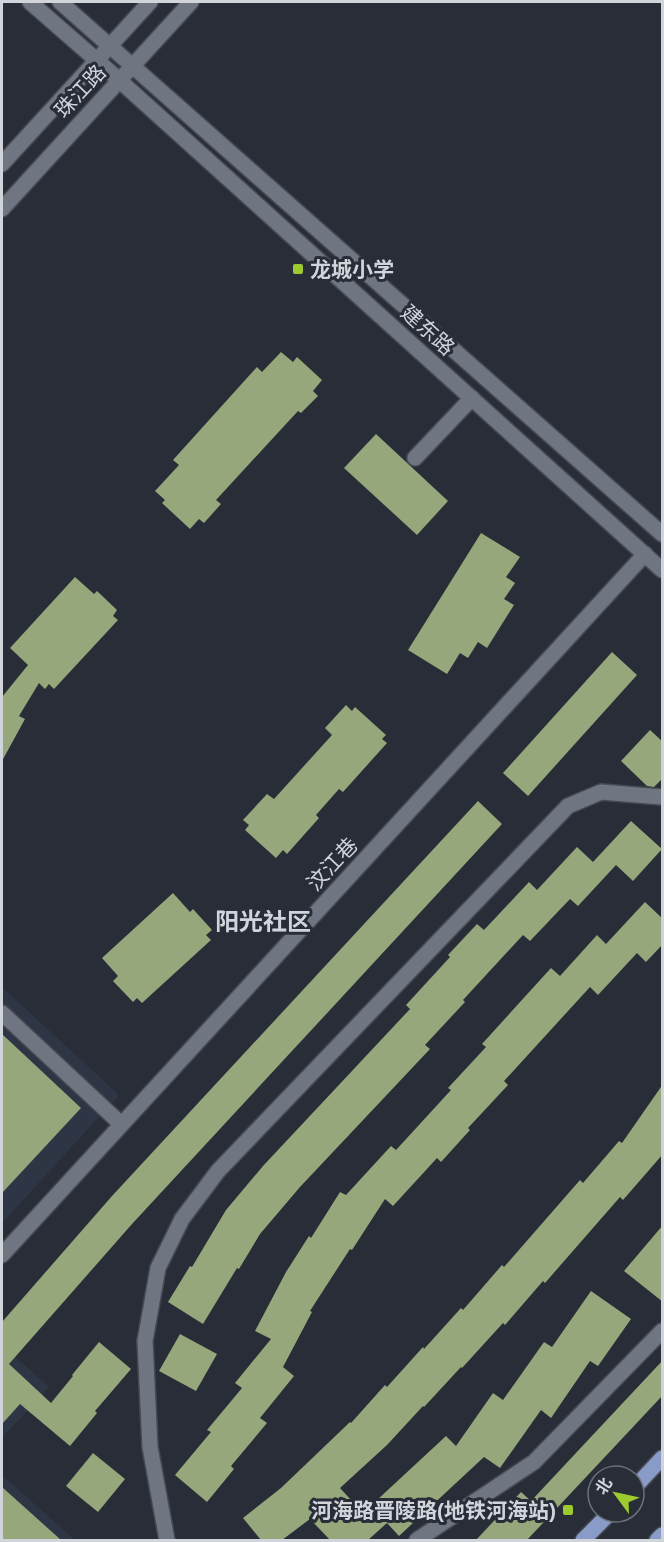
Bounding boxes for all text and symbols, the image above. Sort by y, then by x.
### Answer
street label: 珠江路 [50,60,110,122]
place label: 龙城小学 [310,258,394,281]
marker: 龙城小学 [291,262,305,276]
street label: 建东路 [397,300,459,360]
street label: 汶江巷 [302,833,362,895]
district label: 阳光社区 [215,908,311,935]
north arrow [586,1464,646,1524]
text: 北 [592,1475,615,1497]
place label: 河海路晋陵路(地铁河海站) [311,1499,556,1522]
marker: 河海路晋陵路(地铁河海站) [561,1503,575,1517]

